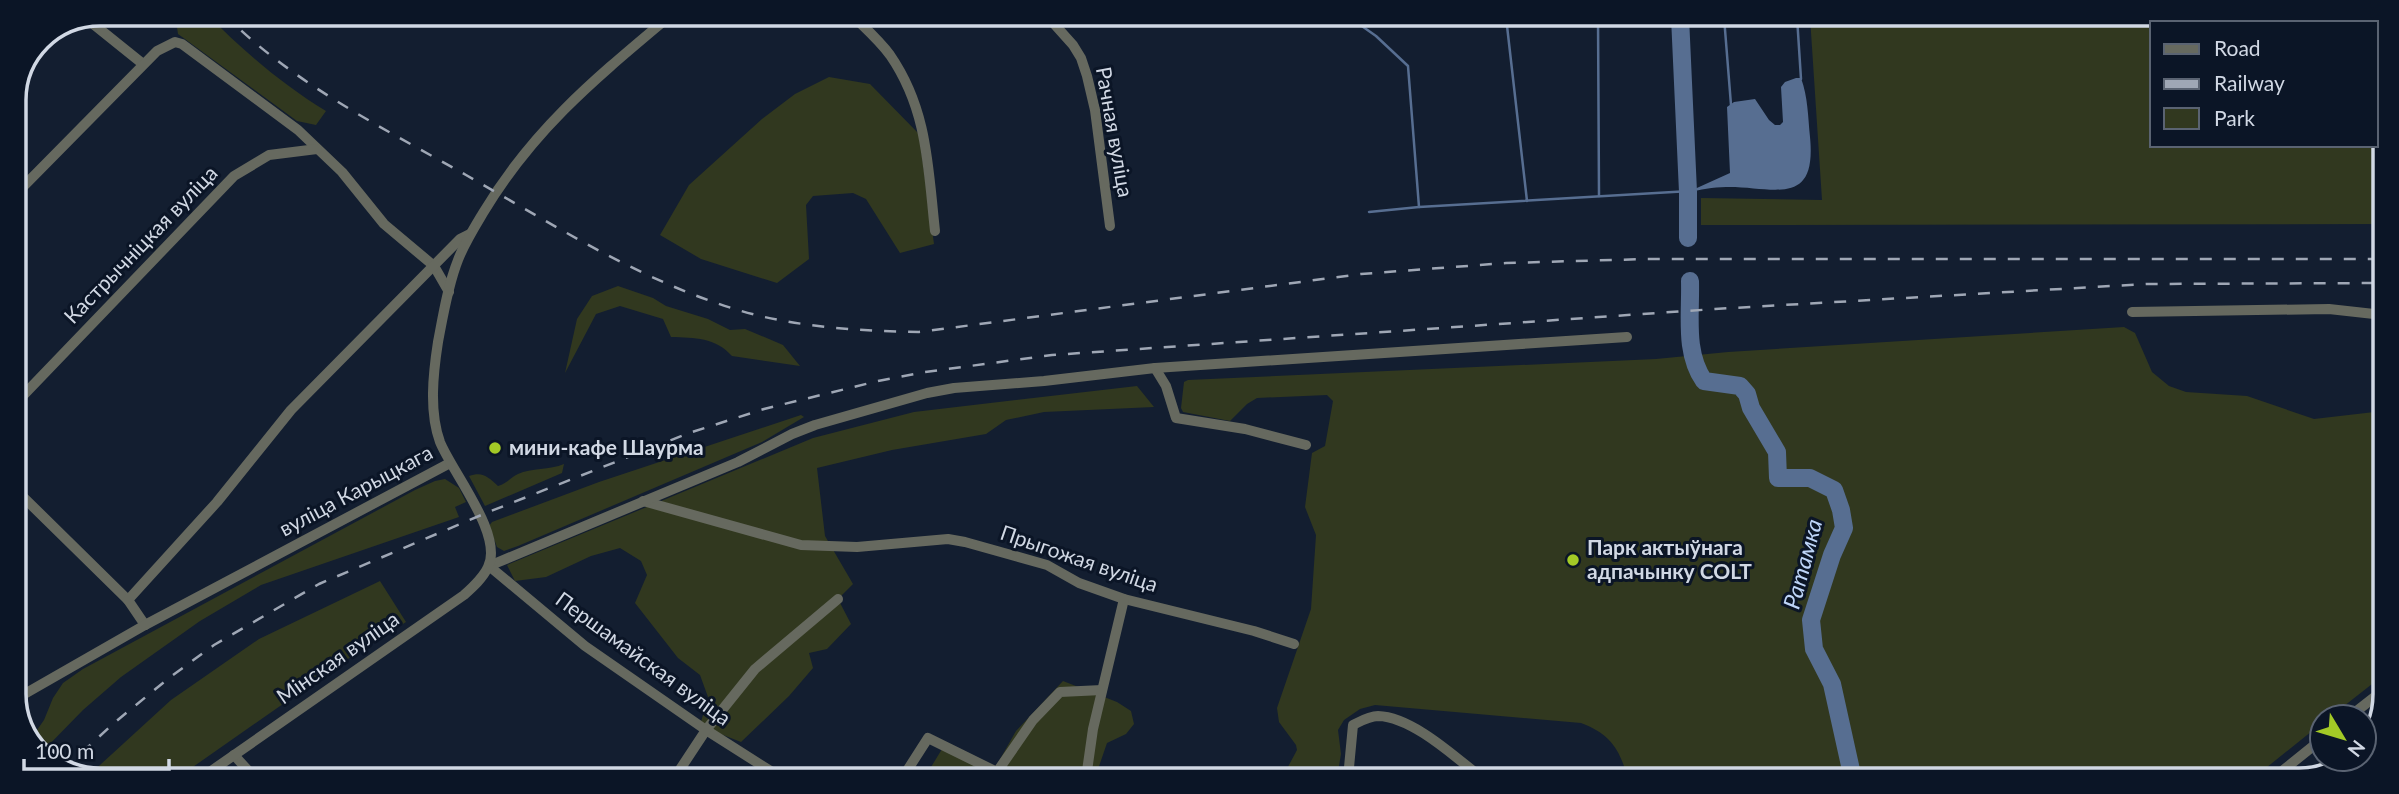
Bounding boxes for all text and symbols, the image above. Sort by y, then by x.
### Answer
legend [2150,21,2378,147]
text: Road [2214,35,2261,60]
street label: Рачная вуліца [1092,65,1139,199]
text: Railway [2214,70,2285,95]
text: Park [2214,105,2255,130]
street label: Кастрычніцкая вуліца [58,160,222,328]
place label: мини-кафе Шаурма [509,434,704,459]
street label: вуліца Карыцкага [274,439,436,541]
marker: мини-кафе Шаурма [487,440,503,456]
water label: Ратамка [1777,516,1827,612]
street label: Прыгожая вуліца [997,519,1162,596]
place label: Парк актыўнага адпачынку COLT [1587,534,1752,583]
marker: Парк актыўнага адпачынку COLT [1565,552,1581,568]
street label: Першамайская вуліца [551,586,736,730]
street label: Мінская вуліца [271,605,403,708]
north arrow [2308,703,2378,773]
scale bar [24,728,170,772]
text: N [2343,736,2370,762]
text: 100 m [35,738,94,763]

